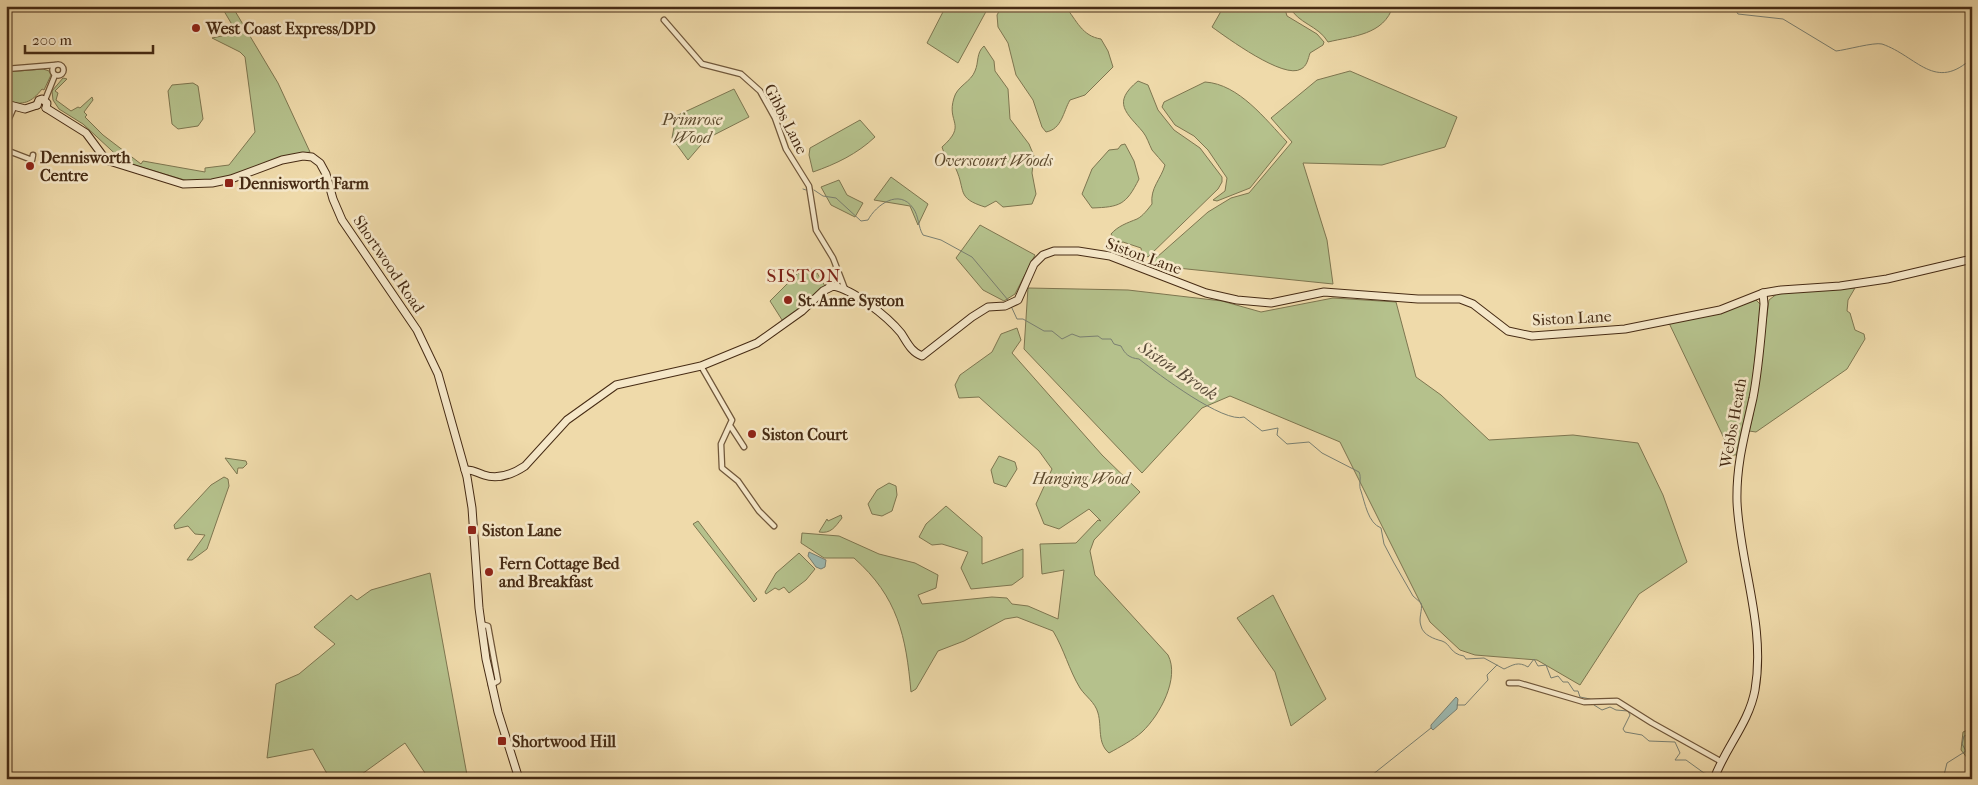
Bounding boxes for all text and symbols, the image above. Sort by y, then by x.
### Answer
place label: West Coast Express/DPD [205,19,376,39]
scale bar [25,22,152,54]
marker: West Coast Express/DPD [190,22,202,34]
text: 200 m [32,31,72,49]
street label: Gibbs Lane [760,81,812,157]
park label: Primrose Wood [661,110,723,147]
place label: Dennisworth Centre [40,148,131,185]
park label: Overscourt Woods [933,151,1054,170]
marker: Dennisworth Centre [24,160,36,172]
place label: Dennisworth Farm [239,174,370,193]
marker: Dennisworth Farm [223,177,235,189]
street label: Shortwood Road [349,212,429,317]
street label: Siston Lane [1103,233,1185,279]
district label: SISTON [766,265,842,287]
place label: St. Anne Syston [798,291,905,311]
marker: St. Anne Syston [782,294,794,306]
street label: Siston Lane [1532,306,1612,330]
water label: Siston Brook [1133,336,1222,405]
street label: Webbs Heath [1716,376,1750,470]
place label: Siston Court [762,425,848,444]
marker: Siston Court [746,428,758,440]
park label: Hanging Wood [1031,469,1131,488]
place label: Siston Lane [482,521,562,540]
marker: Siston Lane [466,524,478,536]
place label: Fern Cottage Bed and Breakfast [498,554,621,591]
marker: Fern Cottage Bed and Breakfast [483,566,495,578]
place label: Shortwood Hill [512,732,617,751]
marker: Shortwood Hill [496,735,508,747]

